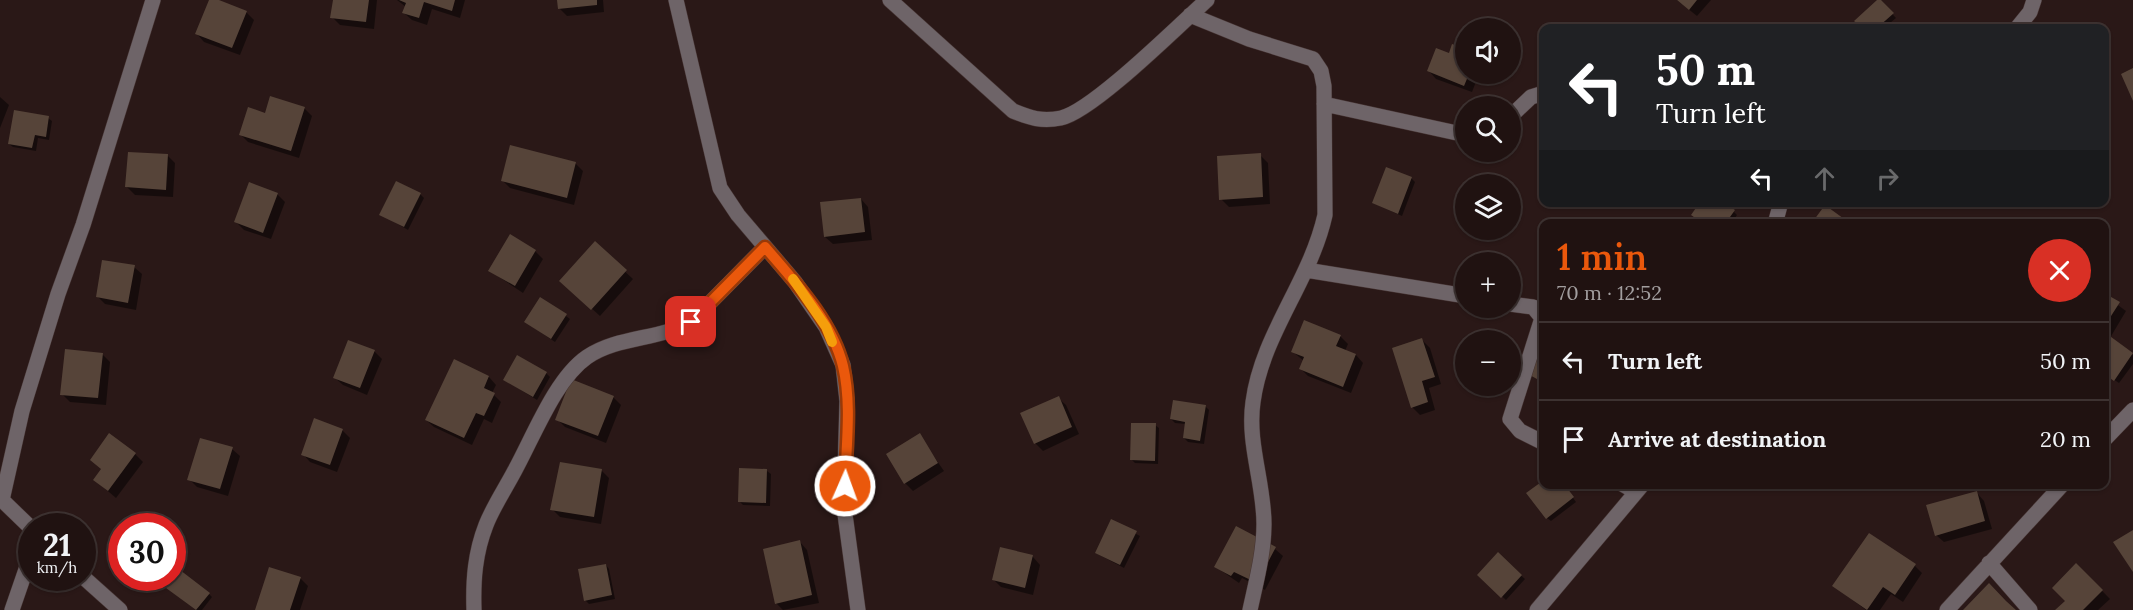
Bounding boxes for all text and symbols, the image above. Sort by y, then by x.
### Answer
map controls [1455,18,1521,396]
button: sound [1455,18,1521,84]
text: 50 m [1656,43,1755,97]
icon: left [1557,48,1635,126]
button: search [1455,96,1521,162]
text: Turn left [1656,96,1766,130]
icon: left [1745,162,1778,195]
icon: ahead [1808,162,1841,195]
icon: right [1871,162,1904,195]
button: layers [1455,174,1521,240]
text: 1 min [1557,234,1647,280]
button: close [2028,239,2091,302]
button: + [1455,252,1521,318]
text: 70 m · 12:52 [1557,280,1662,305]
pin [665,296,716,347]
icon: arrive [674,305,707,338]
button: − [1455,330,1521,396]
icon: left [1557,345,1590,378]
text: Turn left [1608,347,1702,375]
text: 50 m [2040,347,2091,375]
icon: arrive [1557,423,1590,456]
text: Arrive at destination [1608,425,1826,453]
text: 20 m [2040,425,2091,453]
position arrow [813,454,877,518]
speed limit sign: 30 [108,513,186,591]
text: 21 [43,526,71,564]
text: km/h [37,558,77,577]

